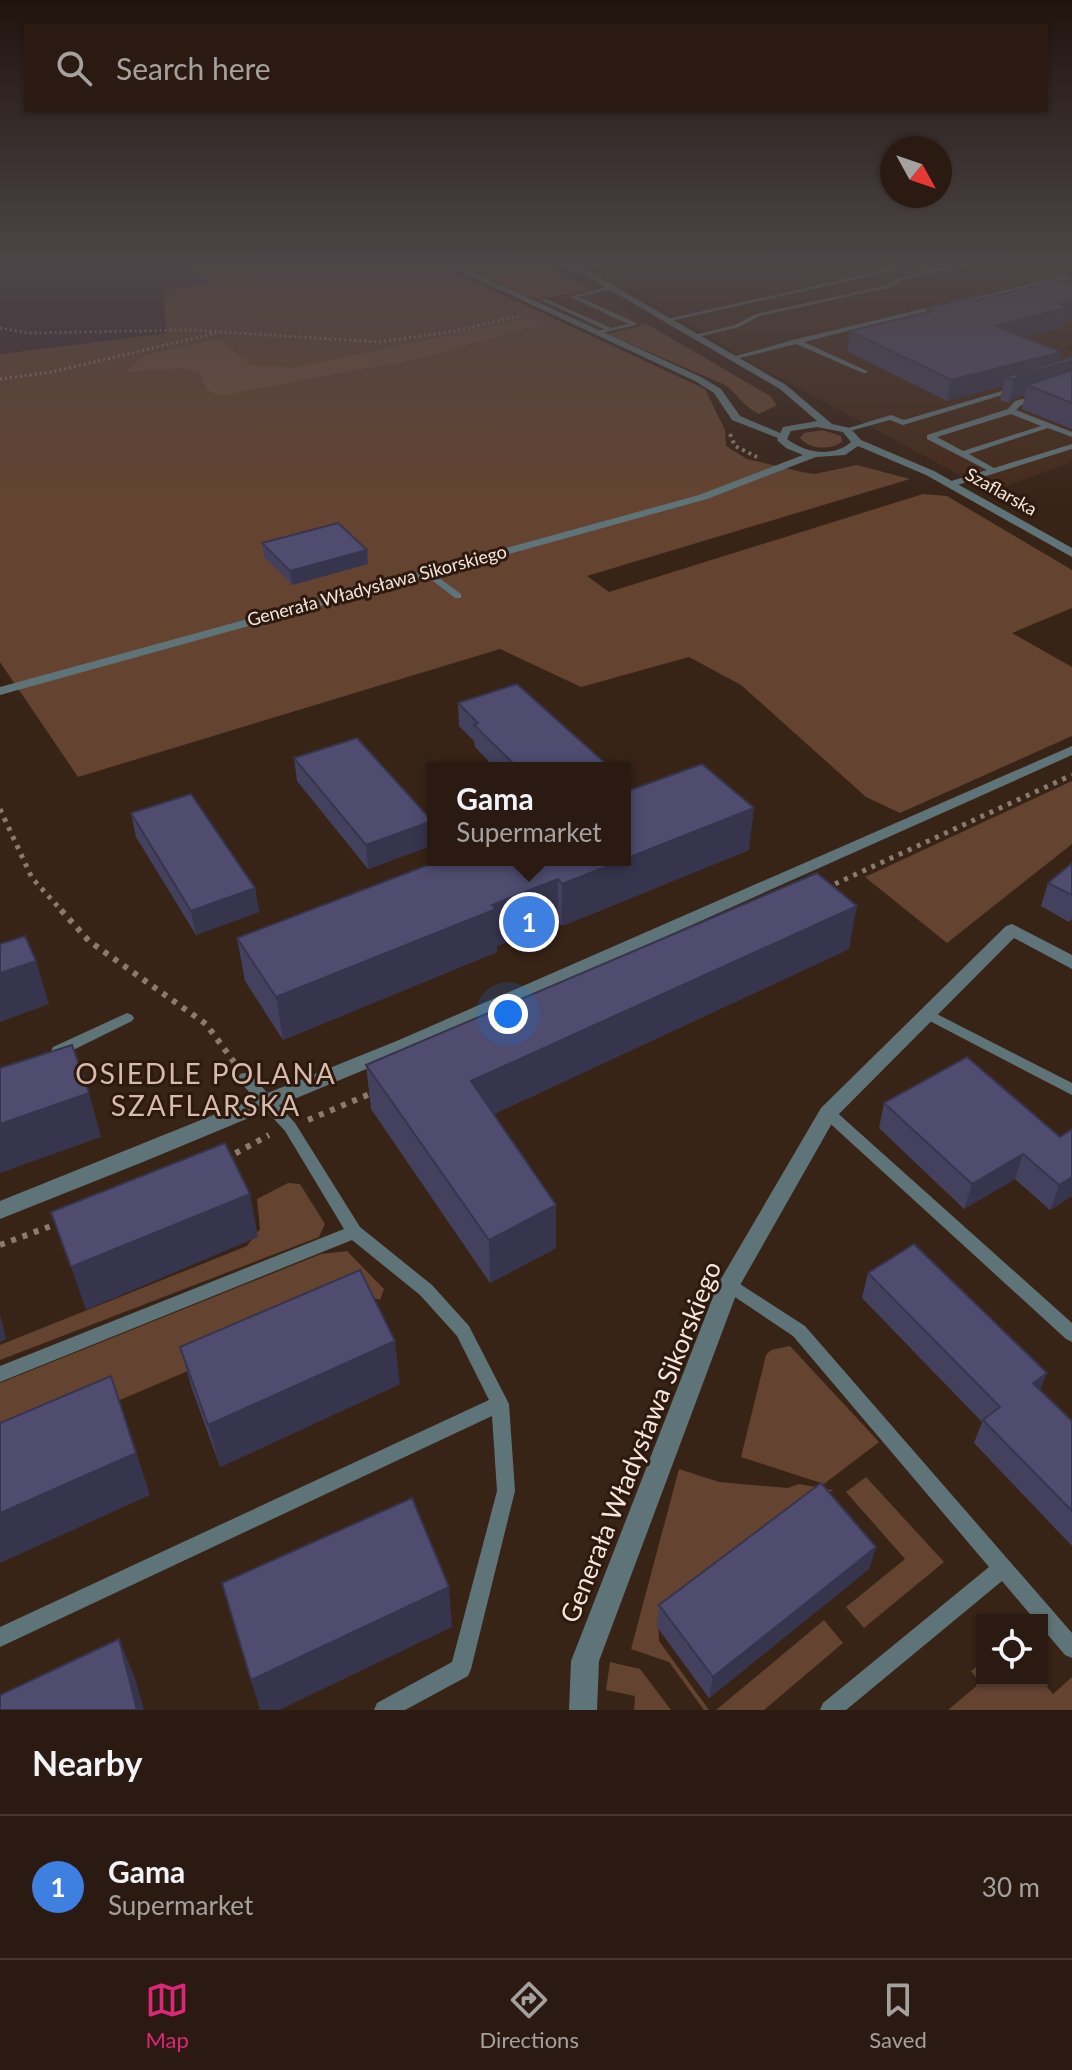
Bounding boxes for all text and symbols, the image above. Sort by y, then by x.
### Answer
search box [24,24,1048,112]
icon: search [52,46,96,90]
text: Search here [116,50,271,86]
north arrow [880,136,952,208]
street label: Szaflarska [962,463,1041,520]
street label: Generała Władysława Sikorskiego [245,540,509,630]
popup [427,762,631,866]
text: Gama [456,780,534,816]
text: Supermarket [456,816,602,848]
pin: 1 [503,892,555,952]
your location [488,994,528,1034]
district label: OSIEDLE POLANA SZAFLARSKA [75,1056,337,1122]
street label: Generała Władysława Sikorskiego [553,1256,727,1627]
map controls [976,1614,1048,1686]
button: locate [976,1614,1048,1686]
text: Nearby [32,1742,143,1783]
text: Gama [108,1853,185,1889]
text: 1 [50,1871,66,1903]
text: 30 m [982,1871,1040,1903]
text: Supermarket [108,1889,253,1921]
tab: Map [145,1978,189,2053]
tab: Directions [480,1978,579,2053]
tab: Saved [869,1978,927,2053]

